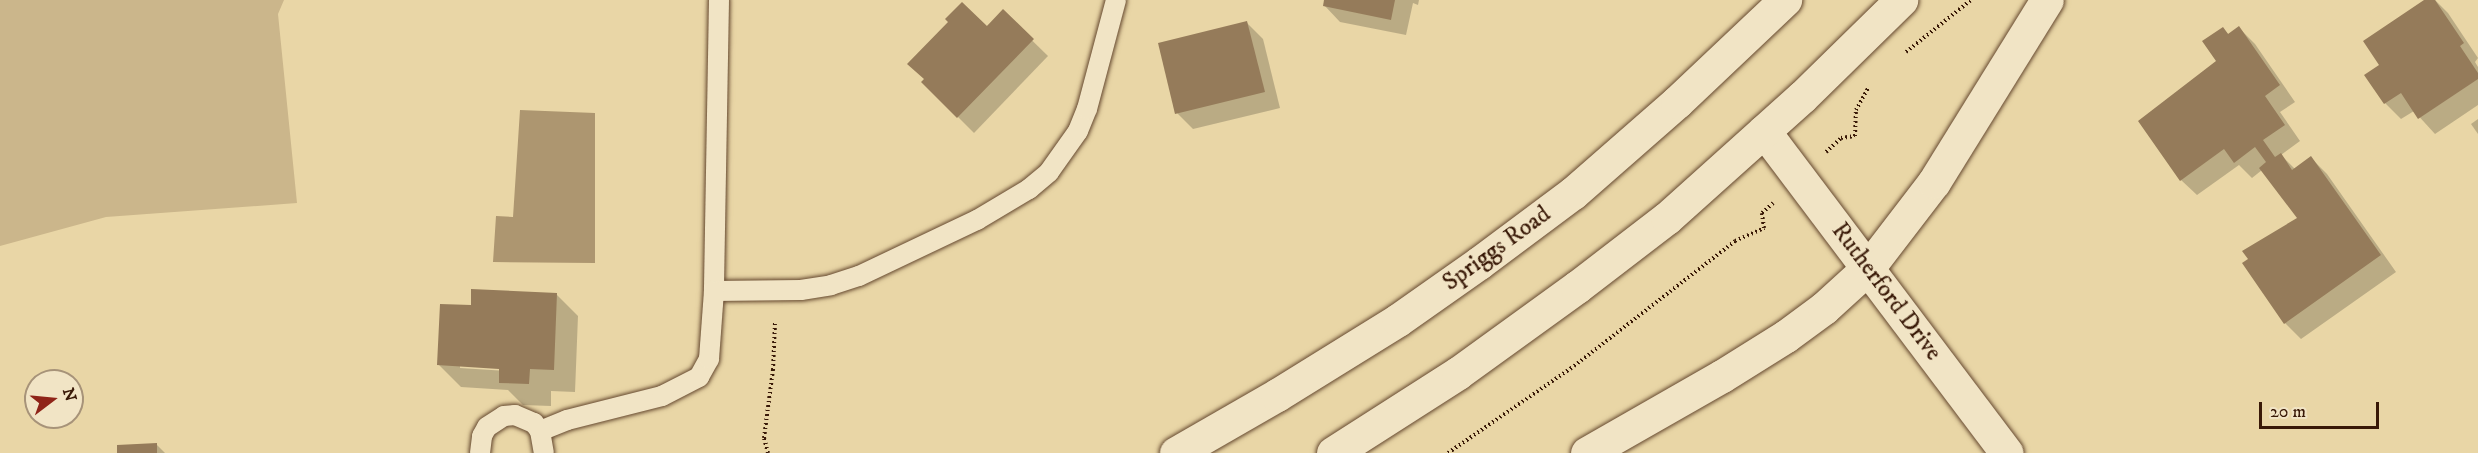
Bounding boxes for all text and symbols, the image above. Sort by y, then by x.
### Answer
street label: Spriggs Road [1438,200,1556,298]
street label: Rutherford Drive [1825,217,1947,367]
north arrow [24,369,84,429]
text: N [58,386,81,404]
scale bar [2262,390,2382,428]
text: 20 m [2270,401,2306,423]

